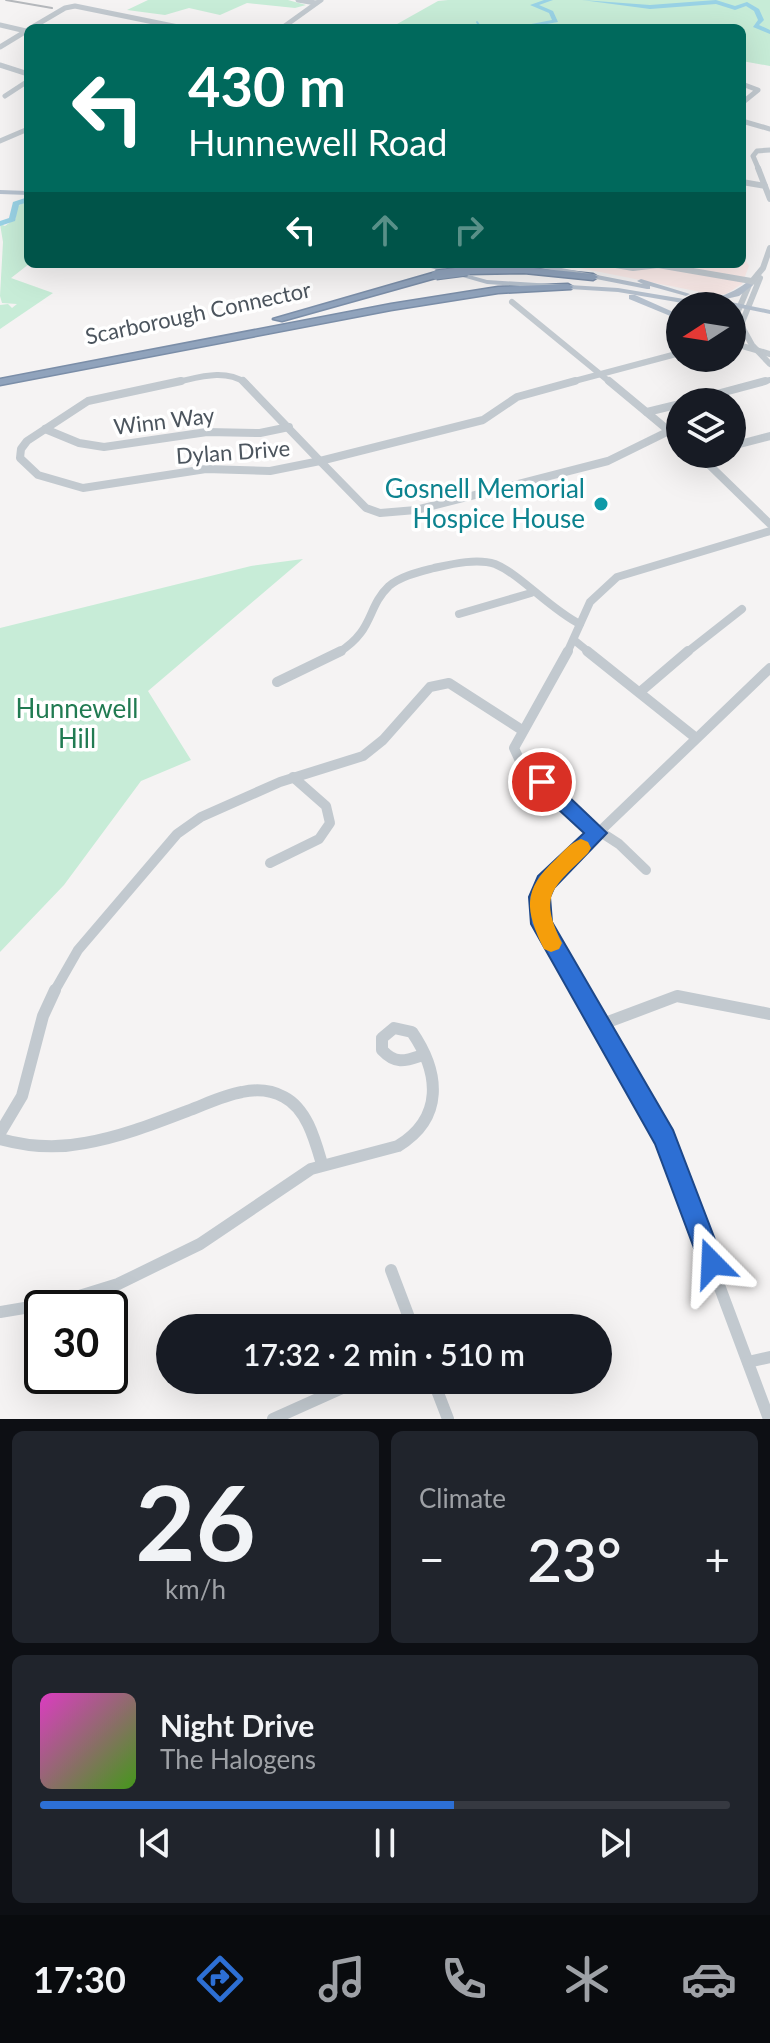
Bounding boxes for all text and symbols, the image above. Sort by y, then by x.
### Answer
text: 430 m [188,52,346,119]
icon: left [56,56,160,160]
text: Hunnewell Road [188,120,447,164]
icon: left [279,208,323,252]
icon: ahead [363,208,407,252]
icon: right [447,208,491,252]
street label: Scarborough Connector [83,275,313,350]
north arrow [666,292,746,372]
map controls [666,292,746,468]
button: layers [666,388,746,468]
street label: Winn Way [112,401,217,440]
street label: Dylan Drive [175,434,291,469]
place label: Gosnell Memorial Hospice House [385,472,585,534]
marker: Gosnell Memorial Hospice House [592,495,610,513]
park label: Hunnewell Hill [16,692,138,754]
pin [508,748,576,816]
icon: arrive [520,760,564,804]
position arrow [670,1221,754,1305]
speed limit sign: 30 [24,1290,128,1394]
text: 17:32 · 2 min · 510 m [243,1336,525,1372]
text: 26 [135,1458,256,1583]
text: Climate [419,1482,506,1514]
text: 23° [527,1523,622,1595]
text: − [419,1533,445,1585]
text: + [704,1533,730,1585]
text: km/h [165,1573,226,1605]
text: Night Drive [160,1707,314,1743]
text: The Halogens [160,1743,316,1775]
icon: previous [133,1821,177,1865]
icon: pause [363,1821,407,1865]
icon: next [593,1821,637,1865]
icon: directions [192,1951,248,2007]
icon: music [314,1951,370,2007]
icon: phone [436,1951,492,2007]
icon: climate [559,1951,615,2007]
icon: car [681,1951,737,2007]
text: 17:30 [33,1957,126,2001]

